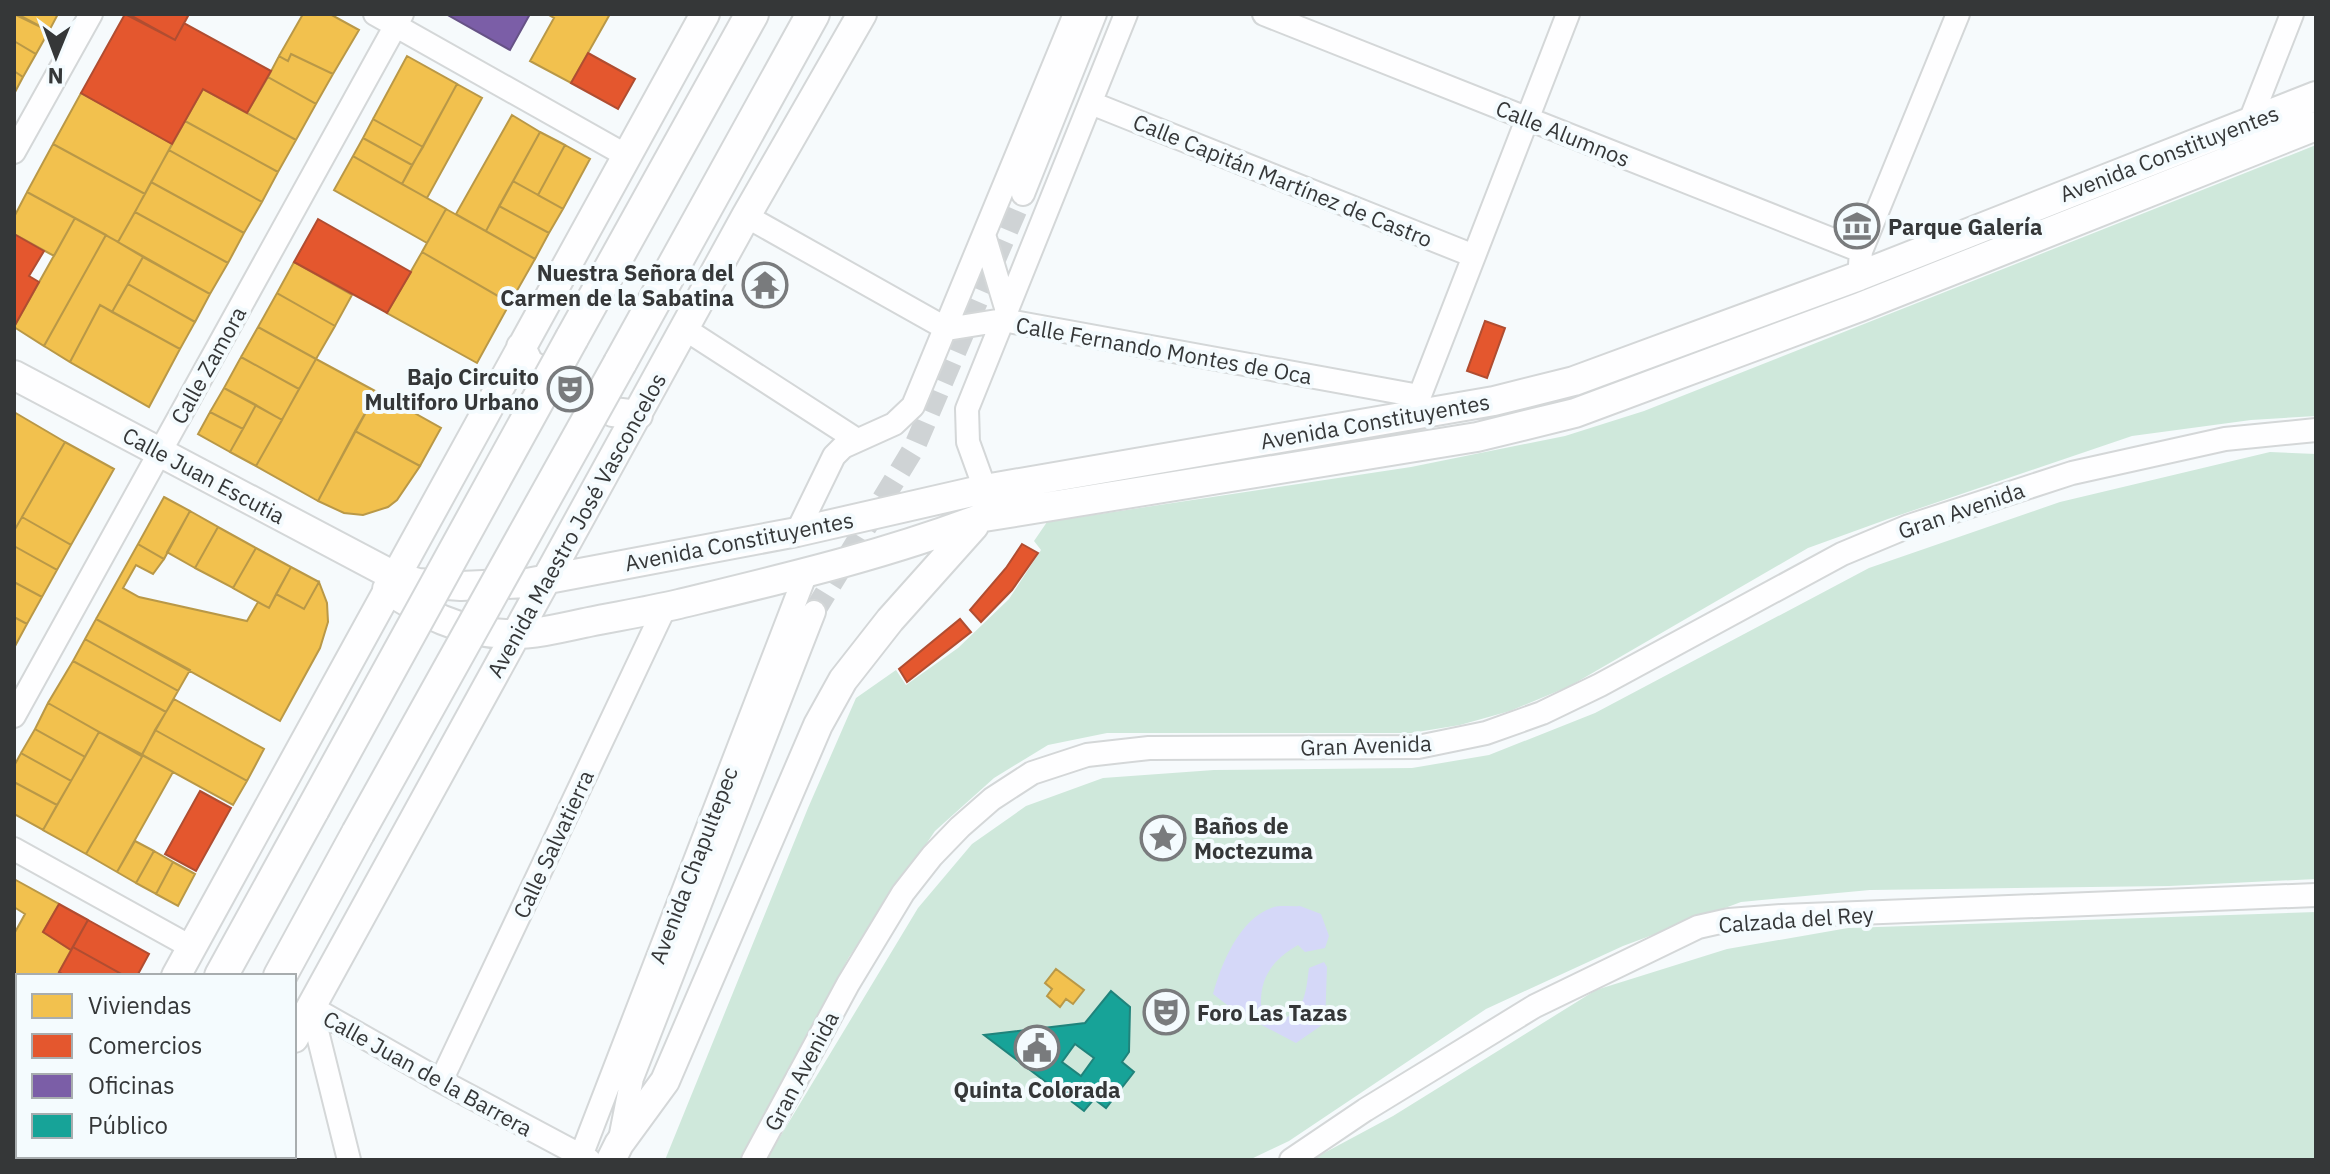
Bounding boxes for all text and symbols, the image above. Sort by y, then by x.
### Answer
north arrow [16,16,96,96]
text: N [47,62,64,91]
street label: Calle Alumnos [1492,93,1634,173]
street label: Avenida Constituyentes [2055,98,2283,208]
street label: Calle Capitán Martínez de Castro [1129,107,1437,253]
museum icon: Parque Galería [1833,202,1881,250]
place label: Parque Galería [1888,212,2043,241]
place label: Nuestra Señora del Carmen de la Sabatina [500,258,734,312]
temple icon: Nuestra Señora del Carmen de la Sabatina [741,261,789,309]
street label: Calle Zamora [164,301,252,429]
street label: Calle Fernando Montes de Oca [1014,310,1315,390]
place label: Bajo Circuito Multiforo Urbano [364,362,539,416]
theatre icon: Bajo Circuito Multiforo Urbano [546,365,594,413]
street label: Avenida Maestro José Vasconcelos [480,368,672,682]
street label: Avenida Constituyentes [1258,387,1492,455]
street label: Calle Juan Escutia [118,420,290,530]
street label: Gran Avenida [1894,475,2028,545]
street label: Avenida Constituyentes [622,505,856,577]
street label: Gran Avenida [1300,728,1433,762]
street label: Avenida Chapultepec [642,762,744,968]
street label: Calle Salvatierra [506,765,600,923]
place label: Baños de Moctezuma [1194,811,1313,865]
place icon: Baños de Moctezuma [1139,814,1187,862]
street label: Calzada del Rey [1717,899,1875,939]
legend [16,974,296,1158]
theatre icon: Foro Las Tazas [1142,988,1190,1036]
text: Viviendas [88,989,192,1021]
place label: Foro Las Tazas [1197,998,1347,1027]
street label: Calle Juan de la Barrera [318,1003,538,1143]
street label: Gran Avenida [757,1006,845,1136]
public building icon: Quinta Colorada [1013,1024,1061,1072]
text: Comercios [88,1029,202,1061]
text: Oficinas [88,1069,175,1101]
place label: Quinta Colorada [953,1075,1121,1104]
text: Público [88,1109,168,1141]

